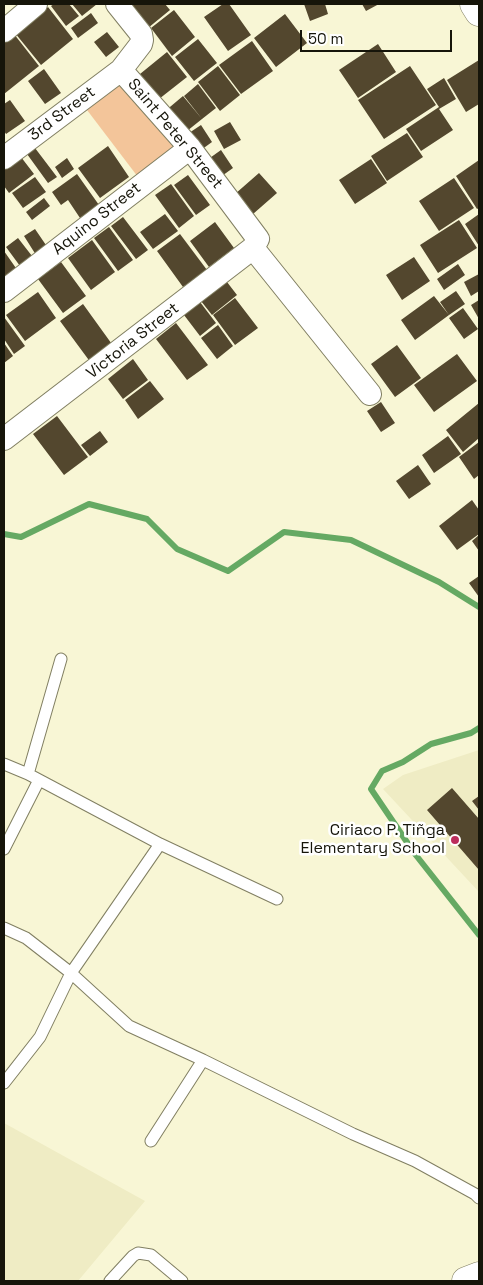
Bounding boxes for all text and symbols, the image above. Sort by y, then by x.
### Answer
scale bar [303,20,456,52]
text: 50 m [308,29,343,48]
street label: Saint Peter Street [123,75,227,193]
street label: 3rd Street [25,83,99,145]
street label: Aquino Street [49,179,145,259]
street label: Victoria Street [83,299,183,383]
place label: Ciriaco P. Tiñga Elementary School [300,821,445,859]
marker: Ciriaco P. Tiñga Elementary School [449,834,461,846]

